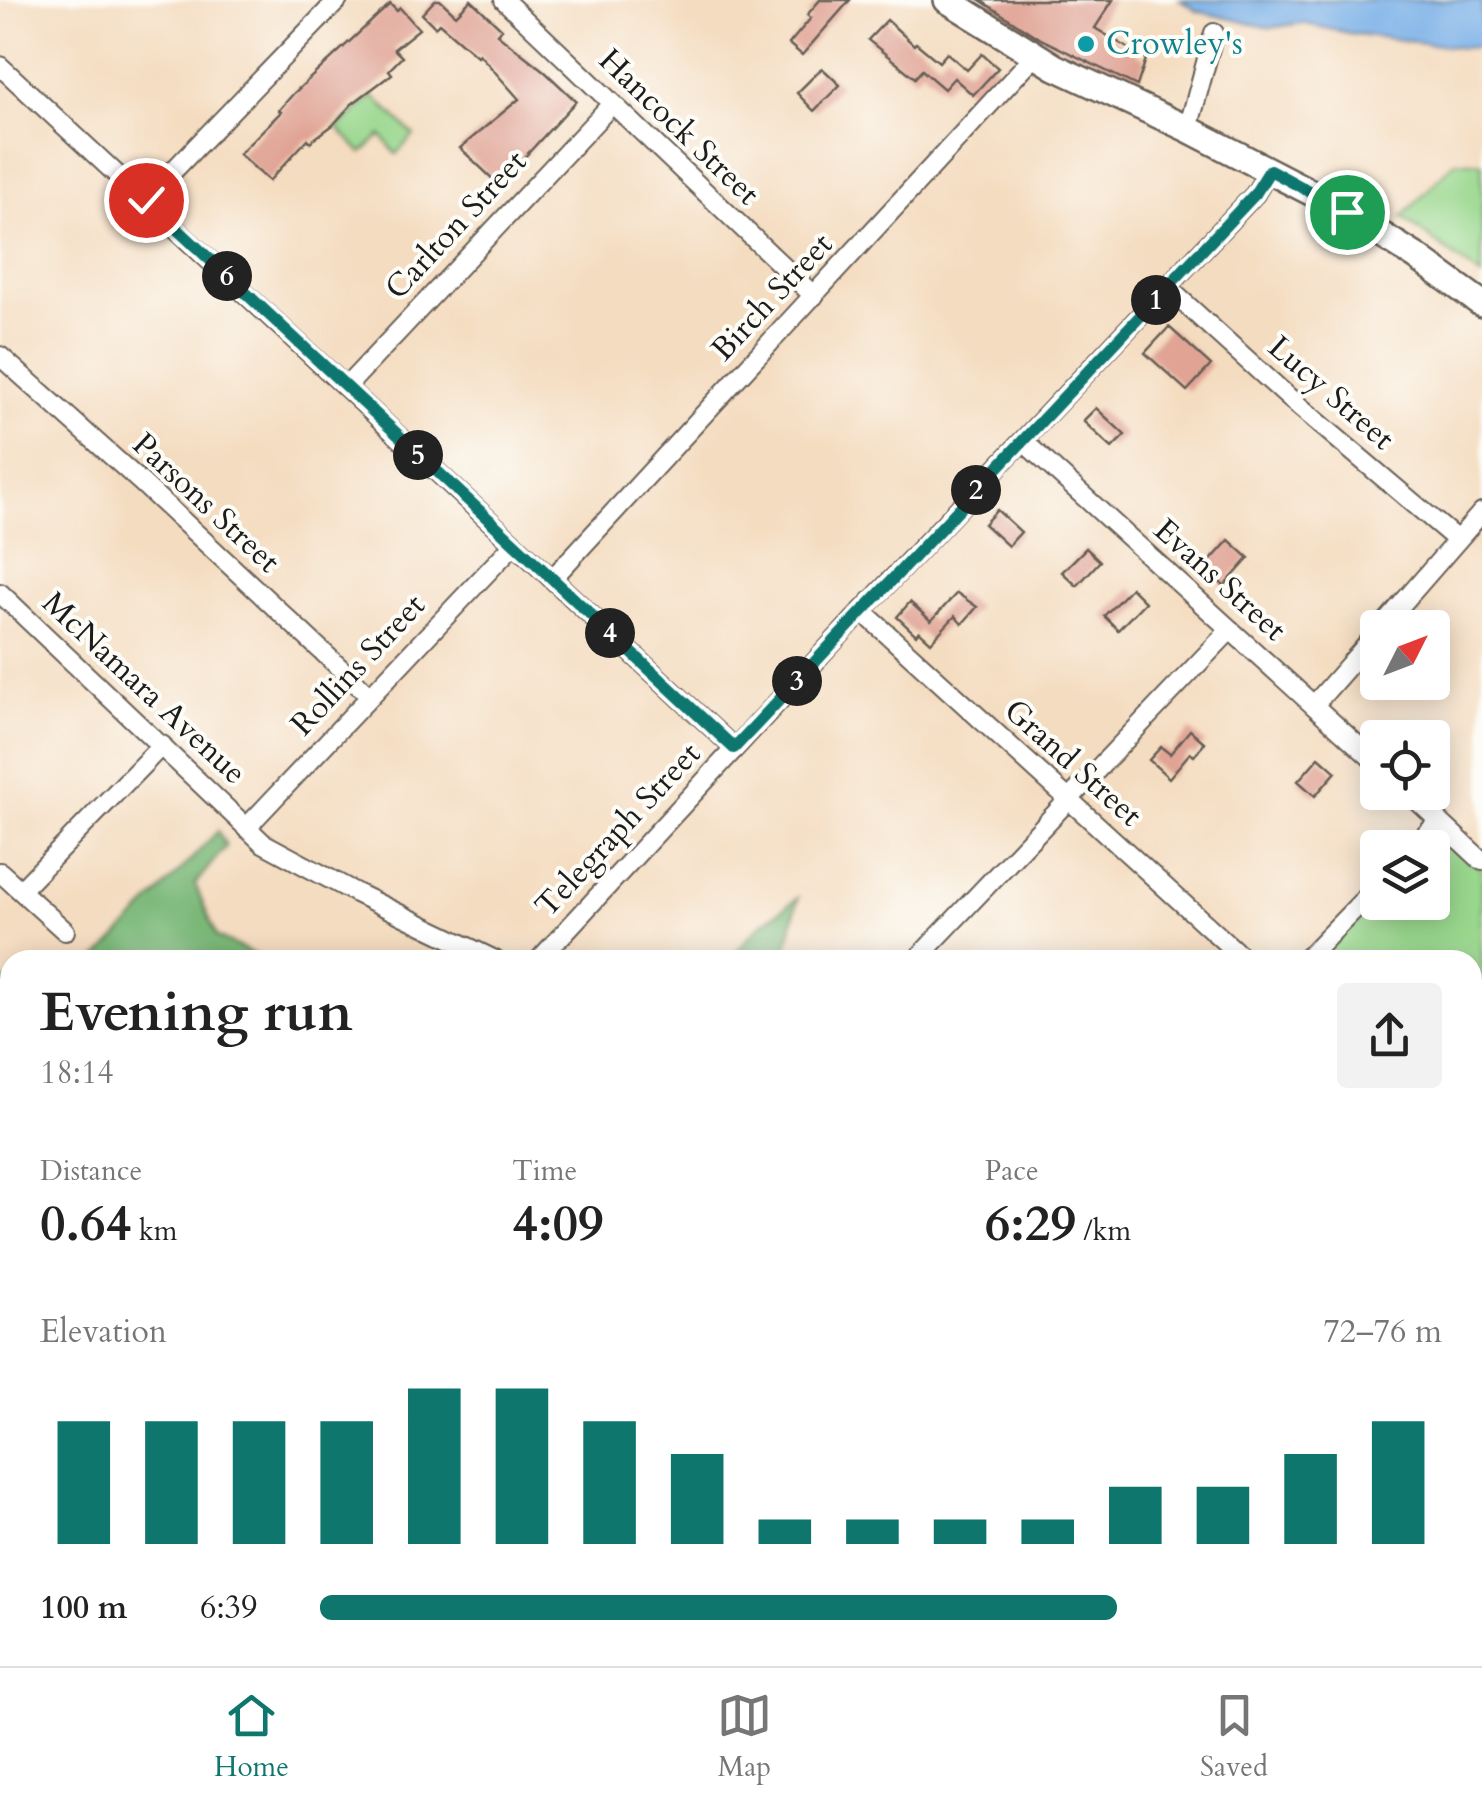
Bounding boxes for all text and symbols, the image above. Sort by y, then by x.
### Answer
place label: Crowley's [1106,22,1243,66]
marker: Crowley's [1075,33,1097,55]
street label: Hancock Street [589,39,769,215]
street label: Carlton Street [375,141,537,309]
pin [104,158,189,243]
pin [1305,170,1390,255]
icon: check [119,173,174,228]
icon: arrive [1320,185,1375,240]
street label: Birch Street [701,223,843,371]
pin: 6 [202,251,252,301]
text: 6 [220,257,234,295]
pin: 1 [1131,275,1181,325]
text: 1 [1149,281,1163,319]
street label: Lucy Street [1258,326,1404,460]
street label: Parsons Street [123,423,289,583]
pin: 5 [393,430,443,480]
text: 5 [411,436,425,474]
pin: 2 [951,465,1001,515]
text: 2 [969,471,983,509]
street label: Evans Street [1144,509,1296,651]
street label: McNamara Avenue [32,582,256,794]
street label: Rollins Street [281,584,435,746]
pin: 4 [585,608,635,658]
north arrow [1360,610,1450,700]
map controls [1360,610,1450,920]
text: 4 [603,614,617,652]
pin: 3 [772,656,822,706]
text: 3 [790,662,804,700]
street label: Grand Street [995,689,1151,837]
button: locate [1360,720,1450,810]
street label: Telegraph Street [525,733,711,927]
button: layers [1360,830,1450,920]
text: Evening run [40,976,353,1050]
button: share [1337,983,1442,1088]
text: 18:14 [40,1051,114,1095]
text: Distance [40,1152,142,1190]
text: Time [512,1152,577,1190]
text: Pace [985,1152,1039,1190]
text: 0.64 [40,1190,131,1258]
text: 4:09 [512,1190,604,1258]
text: 6:29 [985,1190,1076,1258]
text: km [131,1212,178,1250]
text: /km [1076,1212,1131,1250]
text: Elevation [40,1310,167,1354]
text: 72–76 m [1323,1310,1442,1354]
text: 100 m [40,1586,127,1630]
text: 6:39 [200,1586,257,1630]
tab: Home [214,1688,289,1786]
tab: Map [717,1688,772,1786]
tab: Saved [1200,1688,1268,1786]

